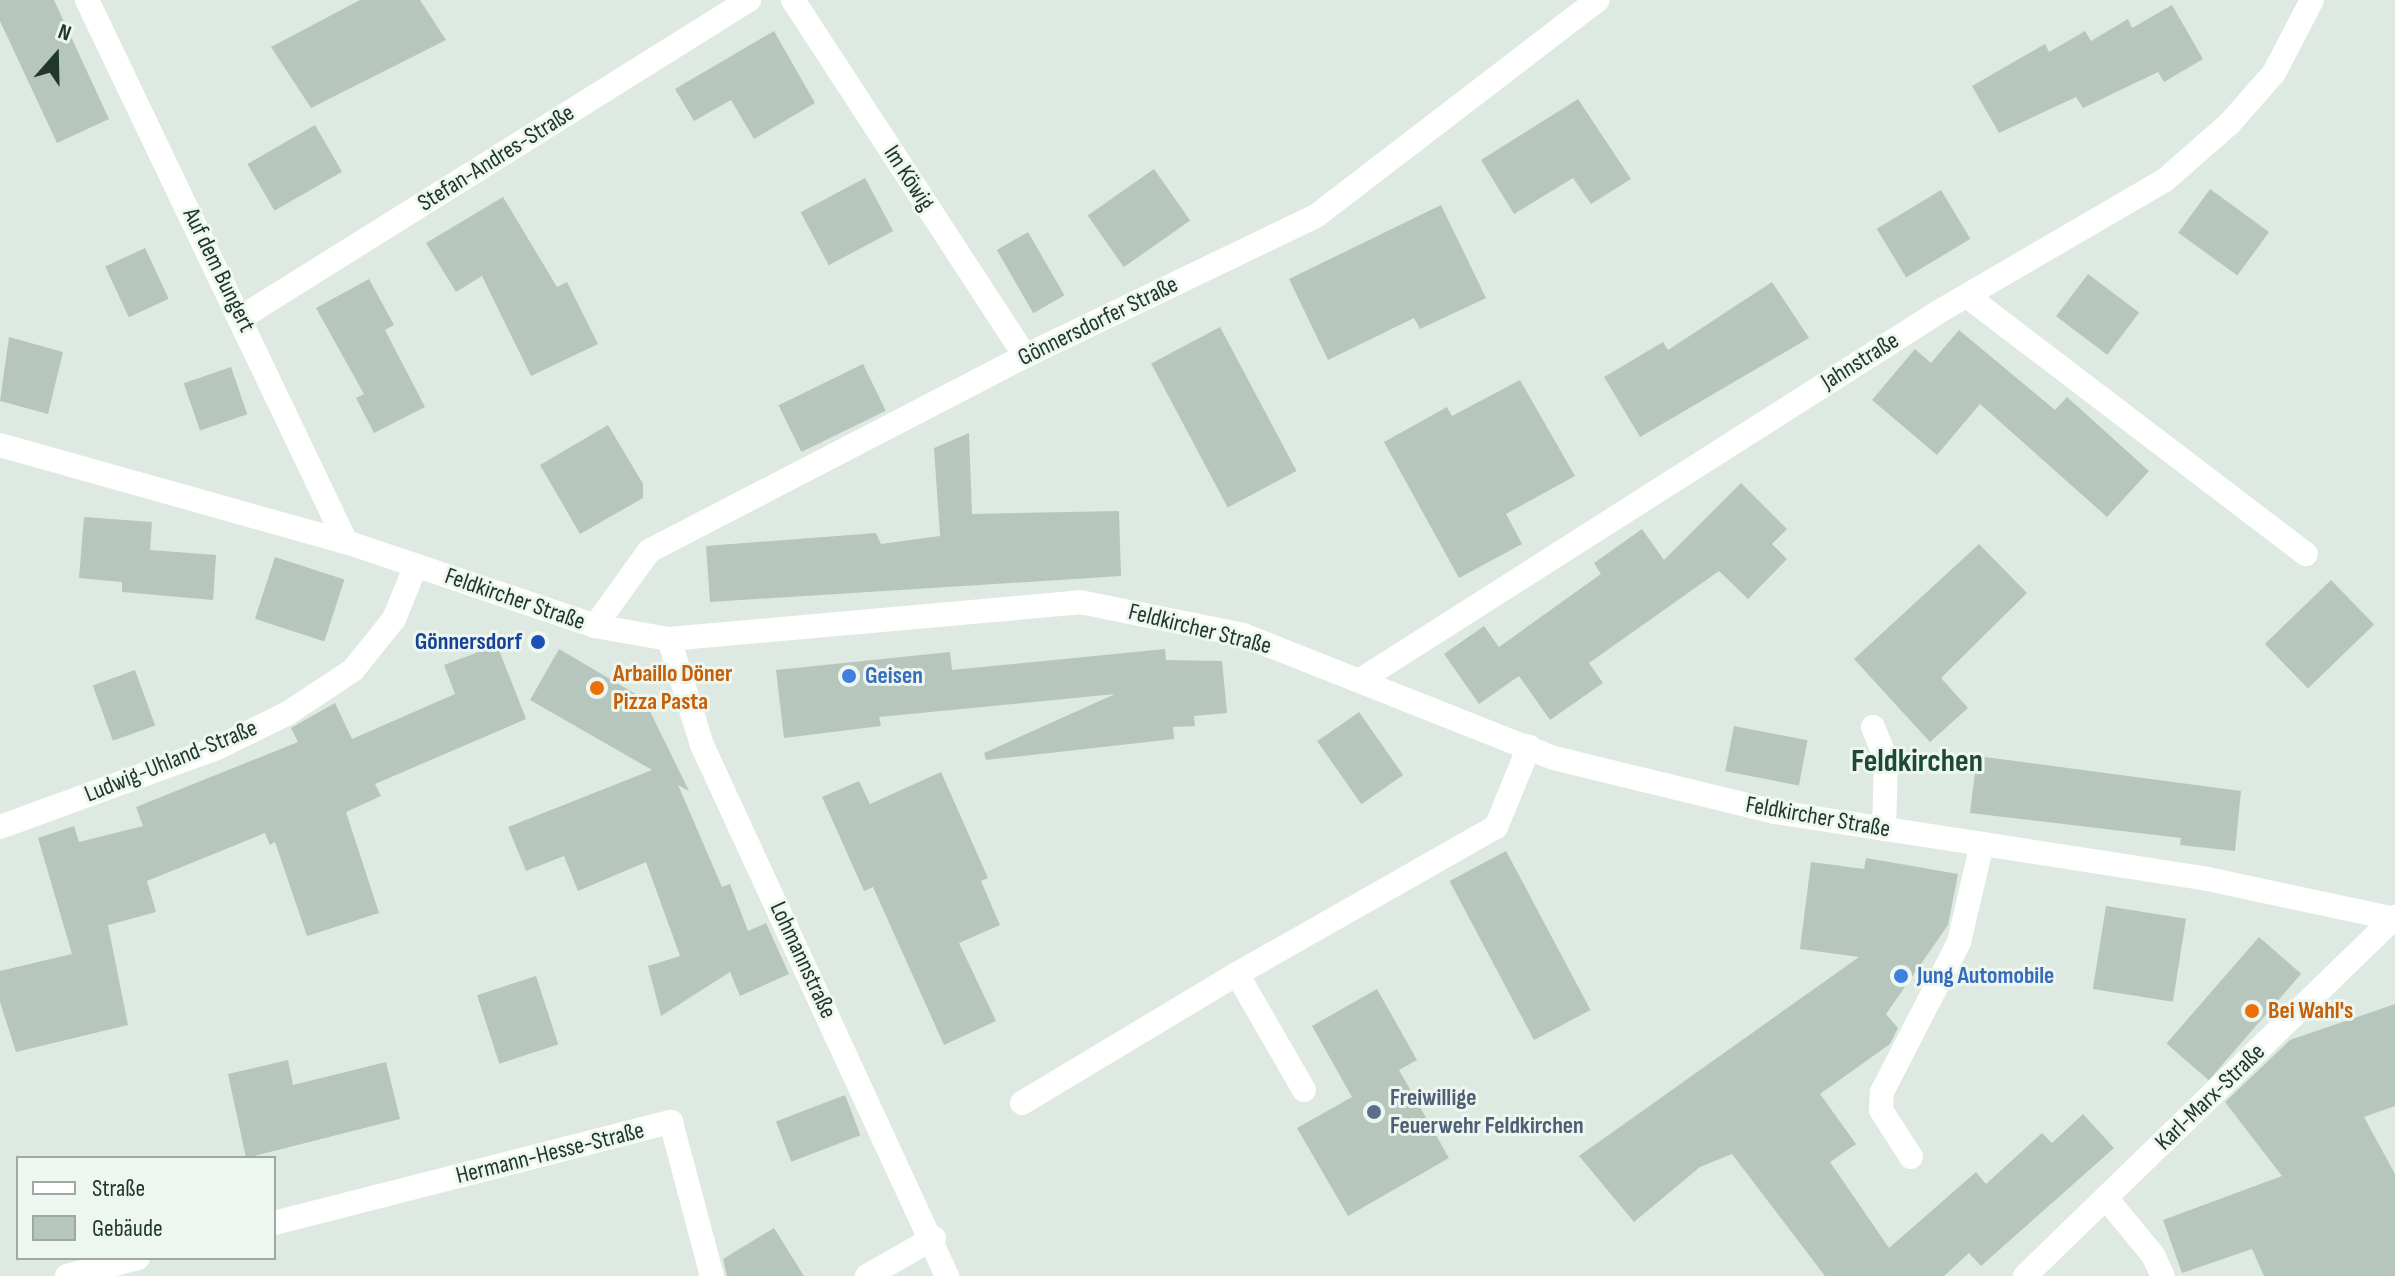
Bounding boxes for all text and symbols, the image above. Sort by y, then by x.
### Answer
north arrow [16,16,96,96]
text: N [54,18,75,48]
street label: Stefan-Andres-Straße [412,98,580,218]
street label: Im Köwig [877,140,941,216]
street label: Auf dem Bungert [177,203,261,337]
street label: Gönnersdorfer Straße [1013,270,1183,372]
street label: Jahnstraße [1816,326,1904,396]
street label: Feldkircher Straße [441,562,589,636]
street label: Feldkircher Straße [1126,597,1274,661]
place label: Gönnersdorf [415,628,522,656]
marker: Gönnersdorf [529,633,547,651]
place label: Arbaillo Döner Pizza Pasta [613,660,732,716]
place label: Geisen [865,662,923,690]
marker: Geisen [840,667,858,685]
marker: Arbaillo Döner Pizza Pasta [588,679,606,697]
street label: Ludwig-Uhland-Straße [80,713,262,809]
district label: Feldkirchen [1851,743,1983,781]
street label: Feldkircher Straße [1743,790,1893,844]
street label: Lohmannstraße [763,897,843,1023]
place label: Jung Automobile [1917,962,2054,990]
marker: Jung Automobile [1892,967,1910,985]
place label: Bei Wahl's [2268,997,2353,1025]
marker: Bei Wahl's [2243,1002,2261,1020]
street label: Karl-Marx-Straße [2149,1038,2271,1156]
place label: Freiwillige Feuerwehr Feldkirchen [1390,1084,1584,1140]
marker: Freiwillige Feuerwehr Feldkirchen [1365,1103,1383,1121]
street label: Hermann-Hesse-Straße [453,1116,647,1190]
legend [16,1156,276,1260]
text: Straße [92,1174,145,1203]
text: Gebäude [92,1214,163,1243]

